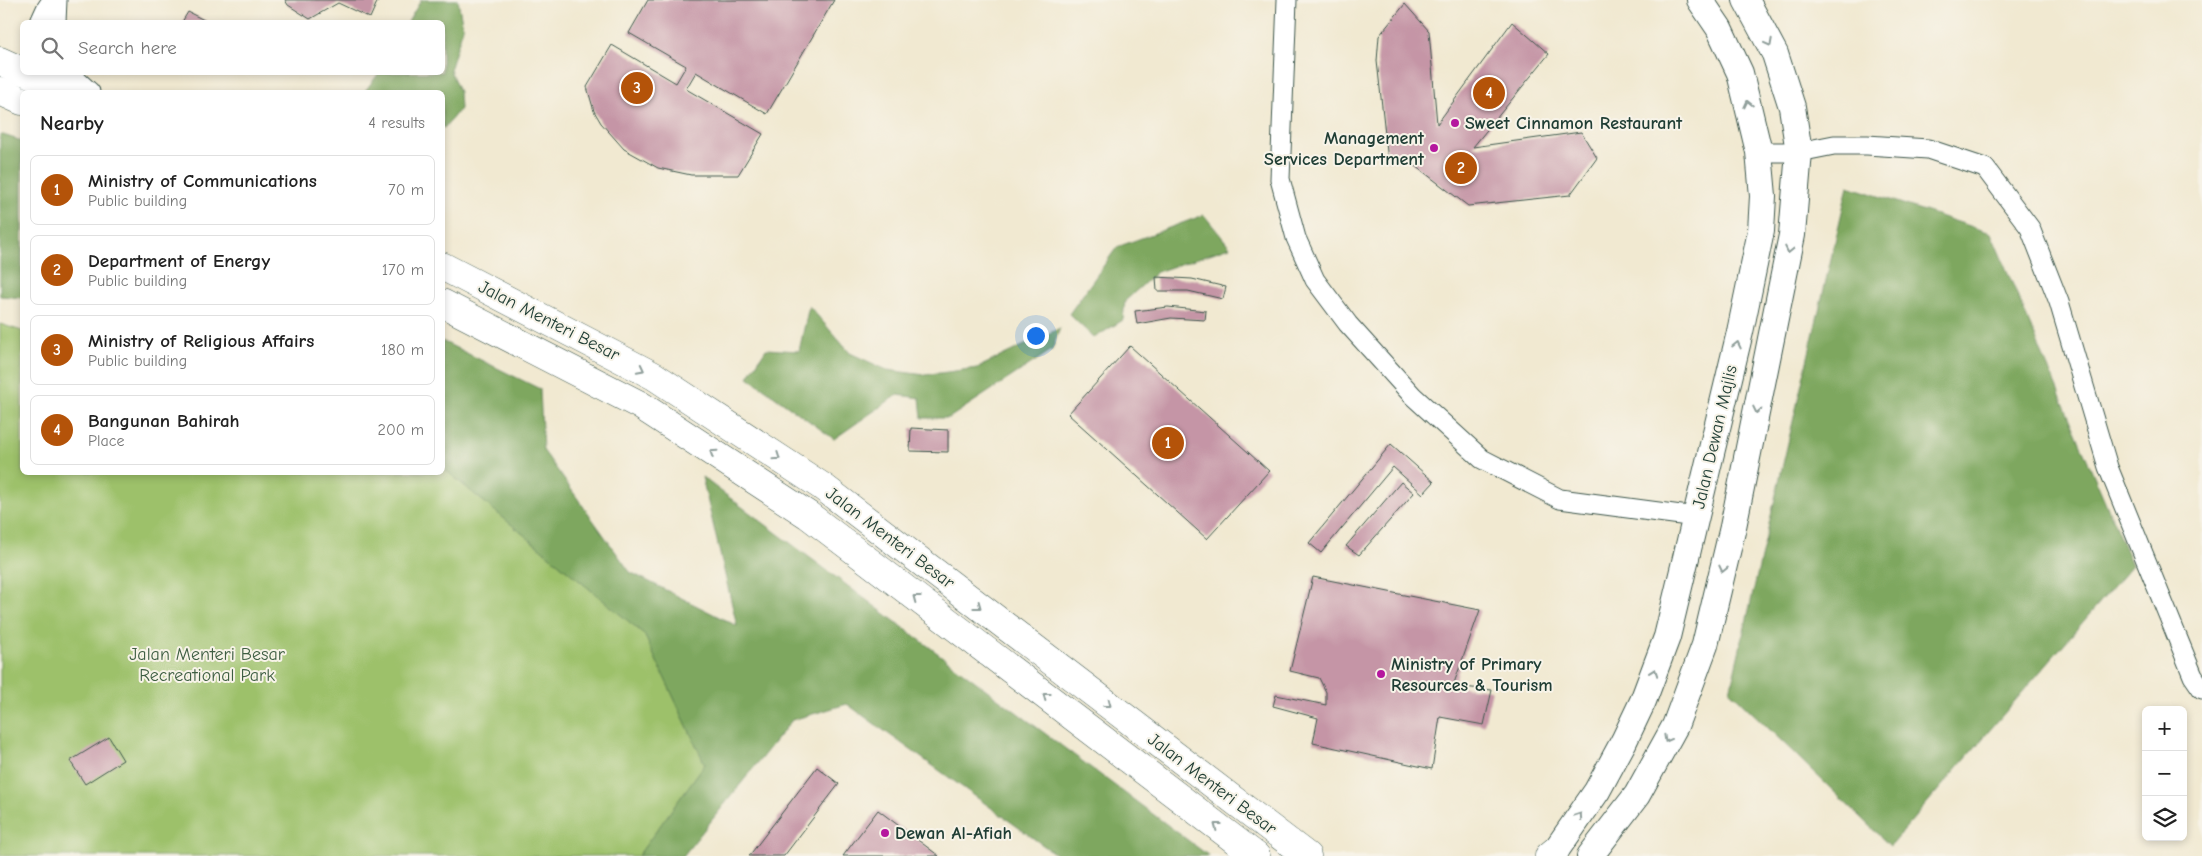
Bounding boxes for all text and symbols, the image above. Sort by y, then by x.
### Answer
search box [20,20,445,75]
icon: search [38,34,66,62]
text: Search here [78,37,177,59]
one-way arrow [1763,37,1773,46]
pin: 3 [621,69,653,107]
pin: 4 [1473,74,1505,112]
one-way arrow [1743,100,1754,109]
text: Nearby [40,111,104,135]
place label: Sweet Cinnamon Restaurant [1465,113,1683,134]
text: 4 results [368,114,425,132]
marker: Sweet Cinnamon Restaurant [1449,117,1461,129]
place label: Management Services Department [1264,128,1425,170]
marker: Management Services Department [1428,142,1440,154]
pin: 2 [1445,149,1477,187]
text: Ministry of Communications [88,170,317,192]
text: 1 [54,181,60,199]
text: 70 m [388,181,424,199]
text: Public building [88,192,187,210]
one-way arrow [1785,246,1795,255]
text: Department of Energy [88,250,270,272]
text: 2 [53,261,61,279]
text: 170 m [382,261,424,279]
text: Public building [88,272,187,290]
street label: Jalan Menteri Besar [475,276,624,366]
your location [1023,323,1049,349]
text: Ministry of Religious Affairs [88,330,314,352]
text: 3 [53,341,61,359]
text: 180 m [381,341,424,359]
one-way arrow [1731,341,1742,350]
text: Public building [88,352,187,370]
one-way arrow [636,363,645,373]
street label: Jalan Dewan Majlis [1688,363,1742,511]
one-way arrow [1752,405,1763,414]
text: Bangunan Bahirah [88,410,240,432]
text: 4 [53,421,61,439]
text: 200 m [378,421,424,439]
pin: 1 [1152,424,1184,462]
text: Place [88,432,124,450]
one-way arrow [709,450,719,459]
one-way arrow [772,451,781,460]
street label: Jalan Menteri Besar [822,483,959,594]
one-way arrow [1718,564,1729,573]
one-way arrow [913,594,922,603]
one-way arrow [972,600,982,609]
park label: Jalan Menteri Besar Recreational Park [129,644,286,686]
place label: Ministry of Primary Resources & Tourism [1391,654,1553,696]
marker: Ministry of Primary Resources & Tourism [1375,668,1387,680]
one-way arrow [1648,668,1658,677]
one-way arrow [1042,693,1052,702]
one-way arrow [1102,698,1112,707]
map controls [2142,706,2187,841]
button: + [2142,706,2187,751]
street label: Jalan Menteri Besar [1144,729,1281,840]
one-way arrow [1664,734,1674,743]
button: − [2142,751,2187,796]
button: layers [2142,796,2187,841]
one-way arrow [1573,812,1582,822]
place label: Dewan Al-Afiah [895,823,1012,844]
one-way arrow [1214,824,1223,832]
marker: Dewan Al-Afiah [879,827,891,839]

